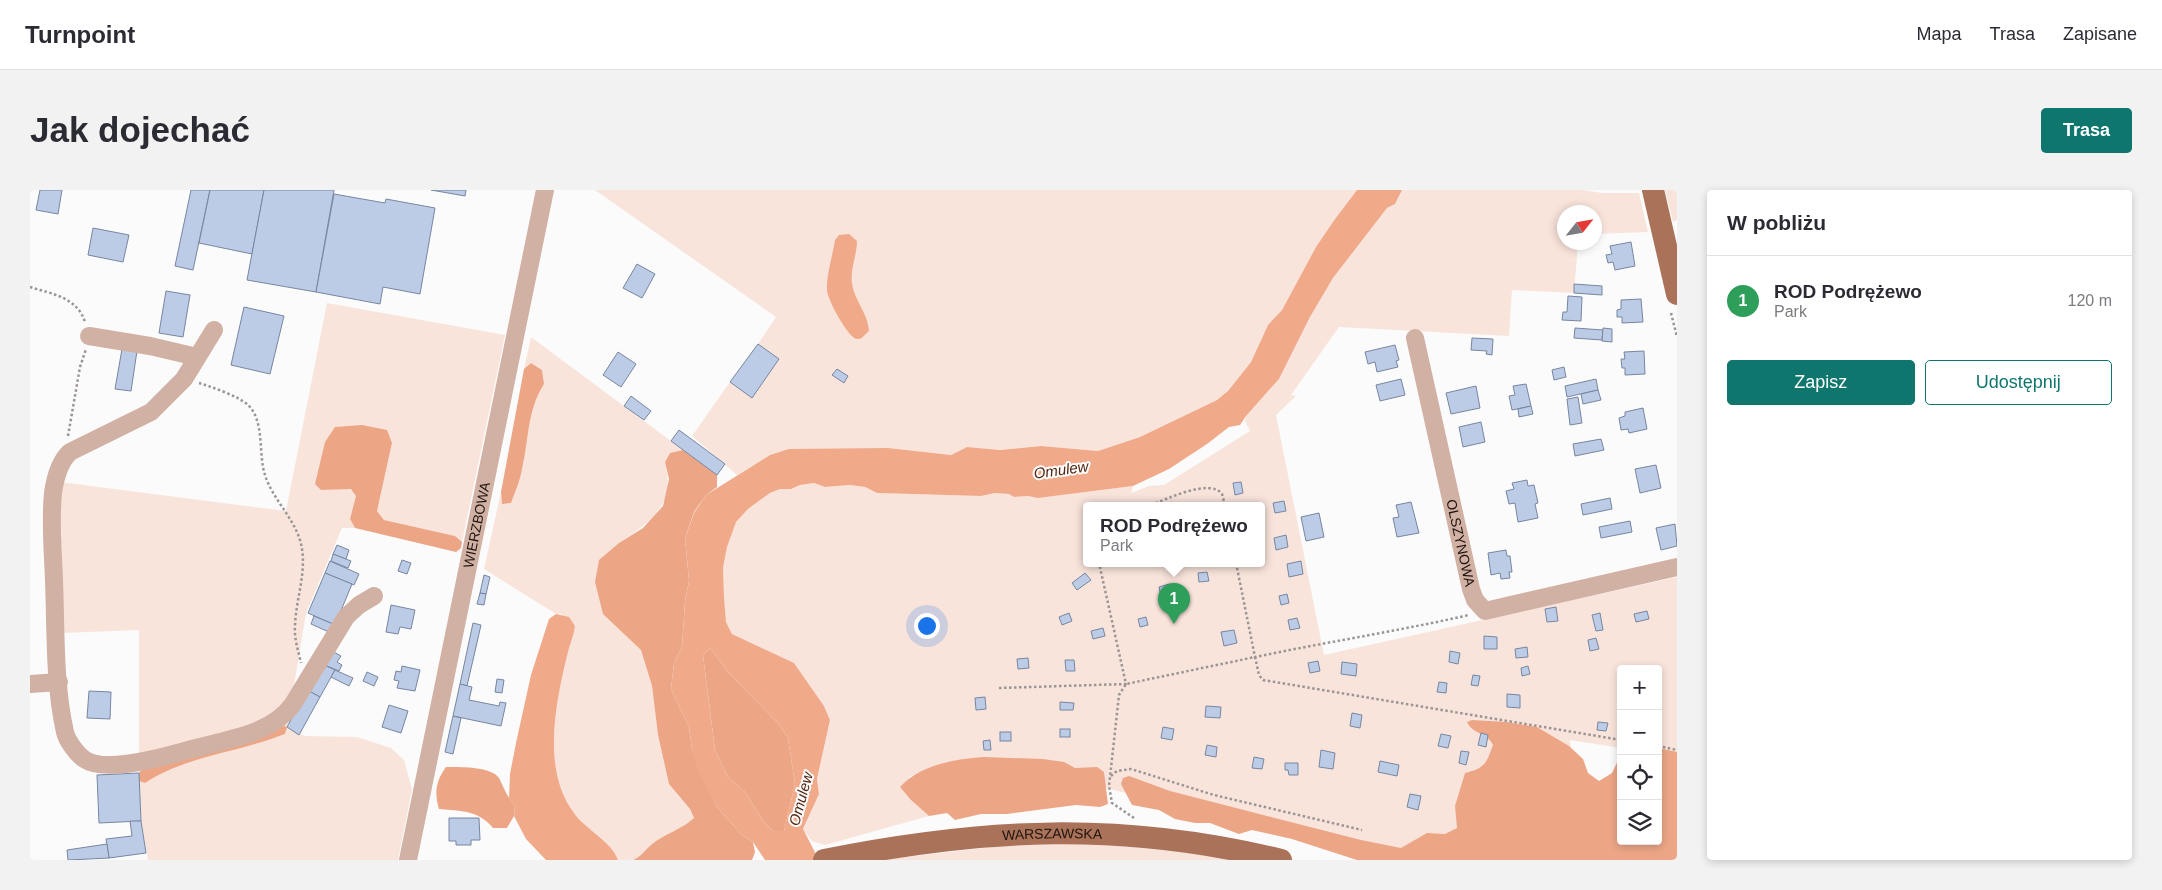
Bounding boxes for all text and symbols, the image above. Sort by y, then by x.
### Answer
text: Turnpoint [25,21,135,48]
text: Mapa [1917,24,1962,44]
text: Trasa [1990,24,2035,44]
text: Zapisane [2063,24,2137,44]
button: Trasa [2041,108,2132,153]
text: Jak dojechać [30,110,250,149]
north arrow [1557,205,1602,250]
text: W pobliżu [1727,211,1826,234]
text: ROD Podrężewo [1774,281,1922,302]
text: 1 [1739,292,1747,309]
text: 120 m [2068,292,2112,309]
text: Park [1774,303,1807,320]
button: Zapisz [1727,360,1915,405]
button: Udostępnij [1925,360,2112,405]
water label: Omulew [1033,457,1091,482]
street label: WIERZBOWA [460,480,493,569]
street label: OLSZYNOWA [1443,498,1478,589]
popup [1083,502,1265,567]
text: ROD Podrężewo [1100,515,1248,536]
text: Park [1100,537,1133,554]
pin: 1 [1158,583,1190,624]
your location [914,613,940,639]
map controls [1617,665,1662,845]
button: + [1617,665,1662,710]
button: − [1617,710,1662,755]
button: locate [1617,755,1662,800]
water label: Omulew [785,769,816,828]
button: layers [1617,800,1662,845]
street label: WARSZAWSKA [1002,825,1103,843]

